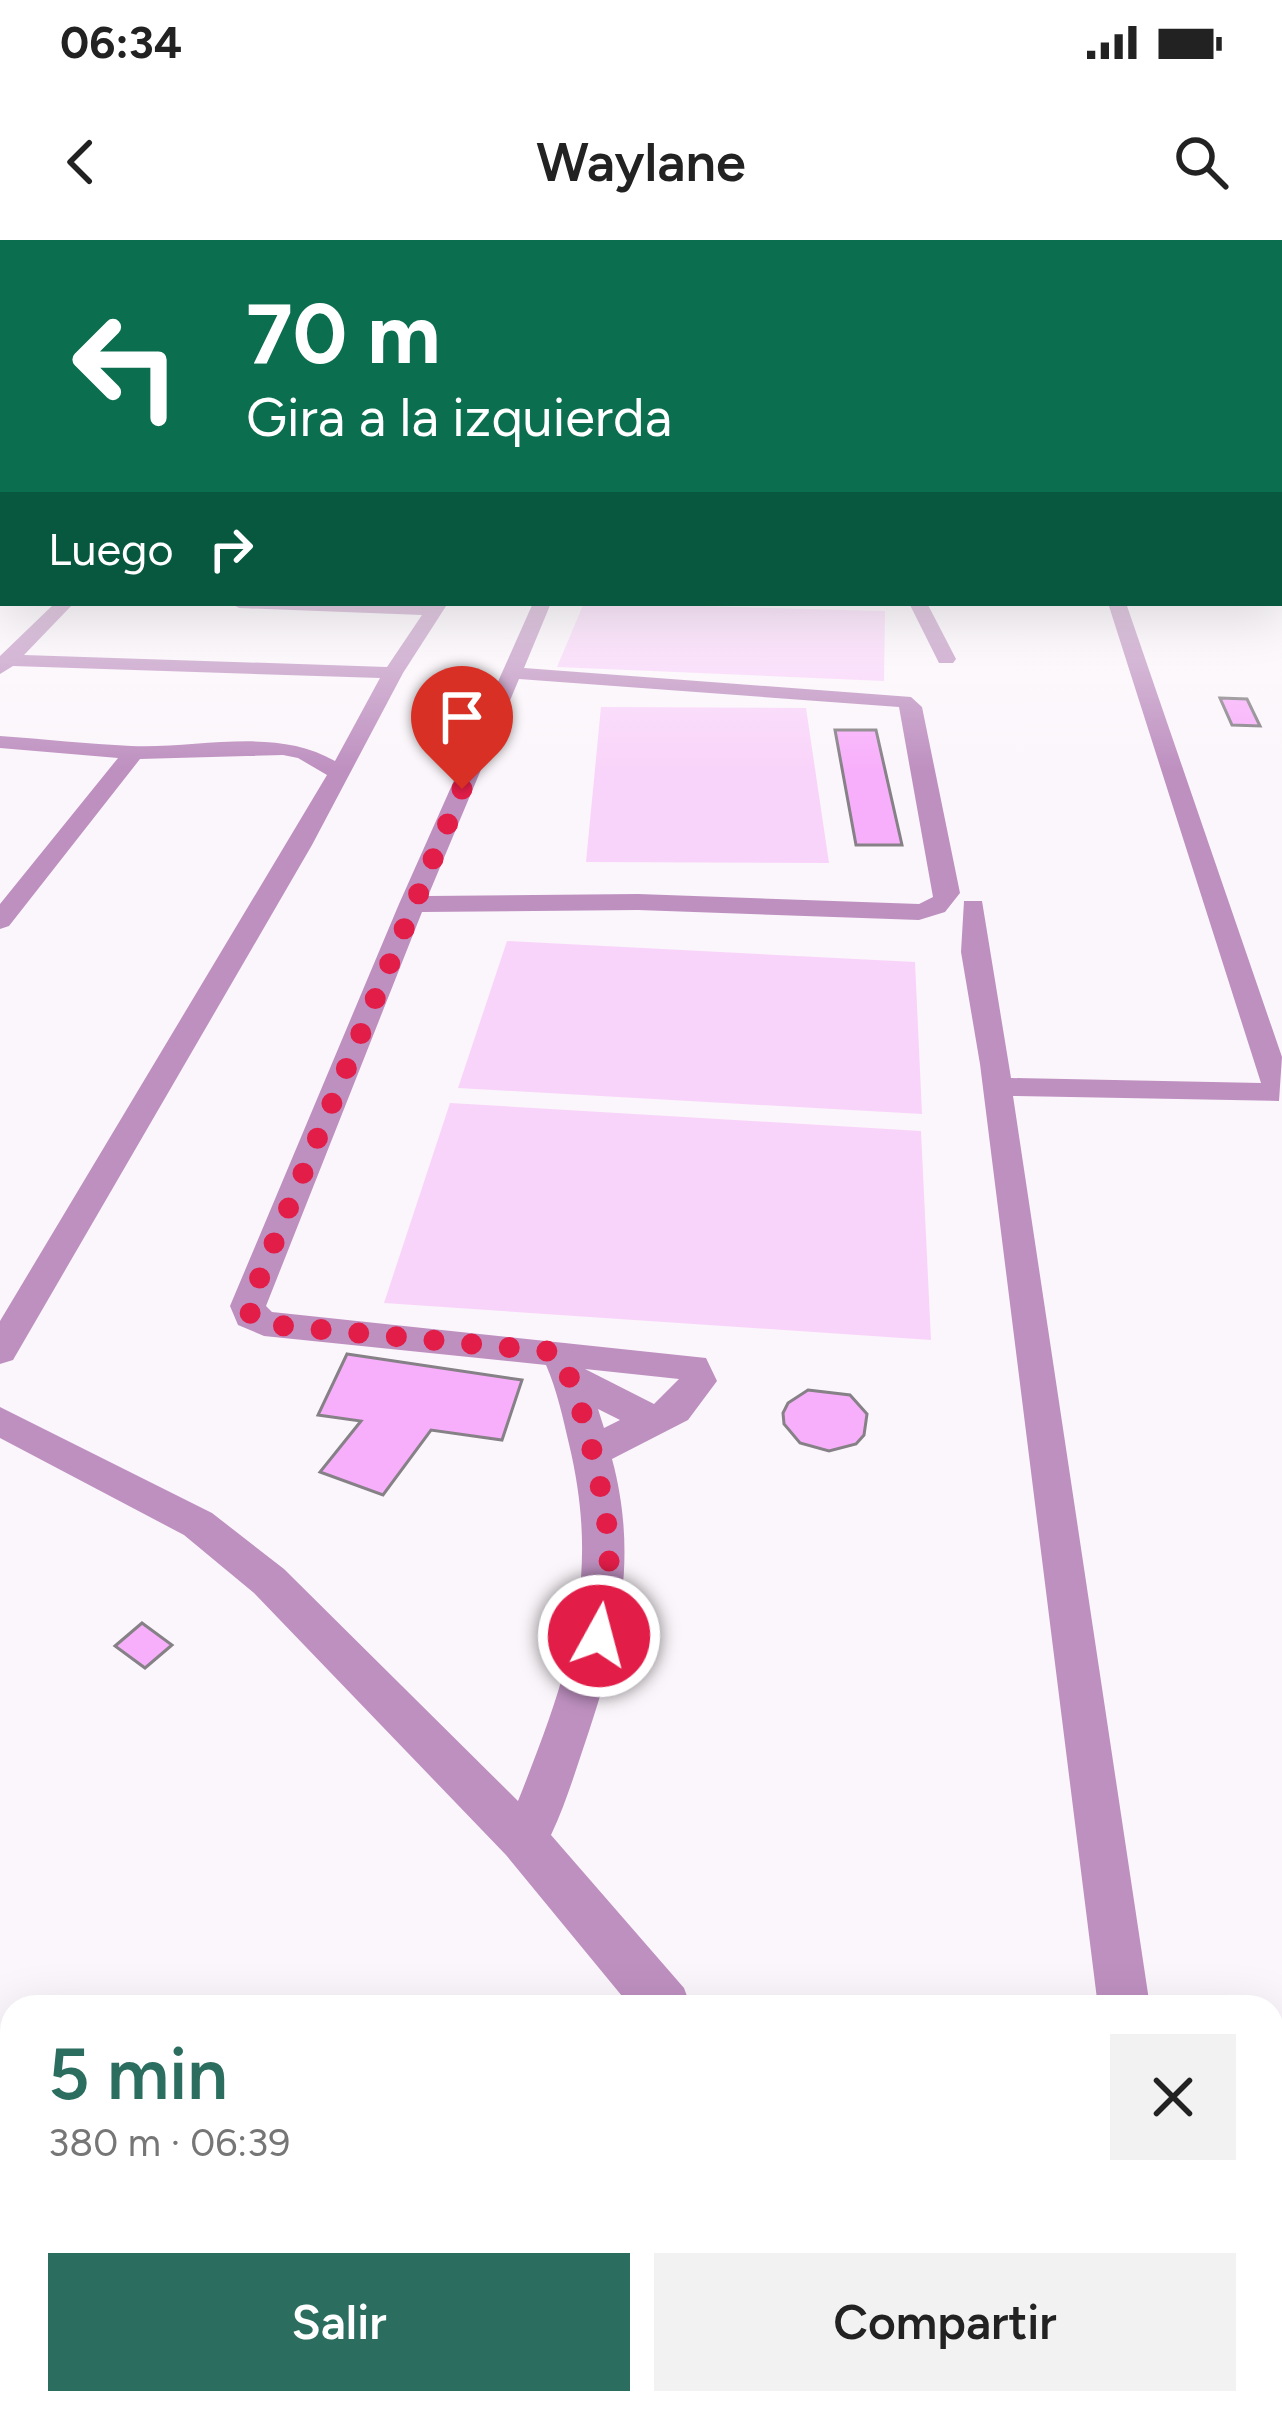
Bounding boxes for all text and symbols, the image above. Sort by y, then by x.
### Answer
text: 06:34 [60,15,182,69]
icon: back [48,129,114,195]
icon: search [1168,129,1234,195]
text: Waylane [536,130,746,195]
text: 70 m [246,283,440,384]
icon: left [48,288,204,444]
text: Gira a la izquierda [246,385,672,450]
icon: right [198,516,264,582]
text: Luego [48,522,174,576]
pin [411,666,513,789]
icon: arrive [429,684,495,750]
position arrow [536,1573,662,1699]
text: 5 min [48,2031,228,2117]
button: close [1110,2034,1236,2160]
text: 380 m · 06:39 [48,2119,290,2166]
button: Salir [48,2253,630,2391]
button: Compartir [654,2253,1236,2391]

